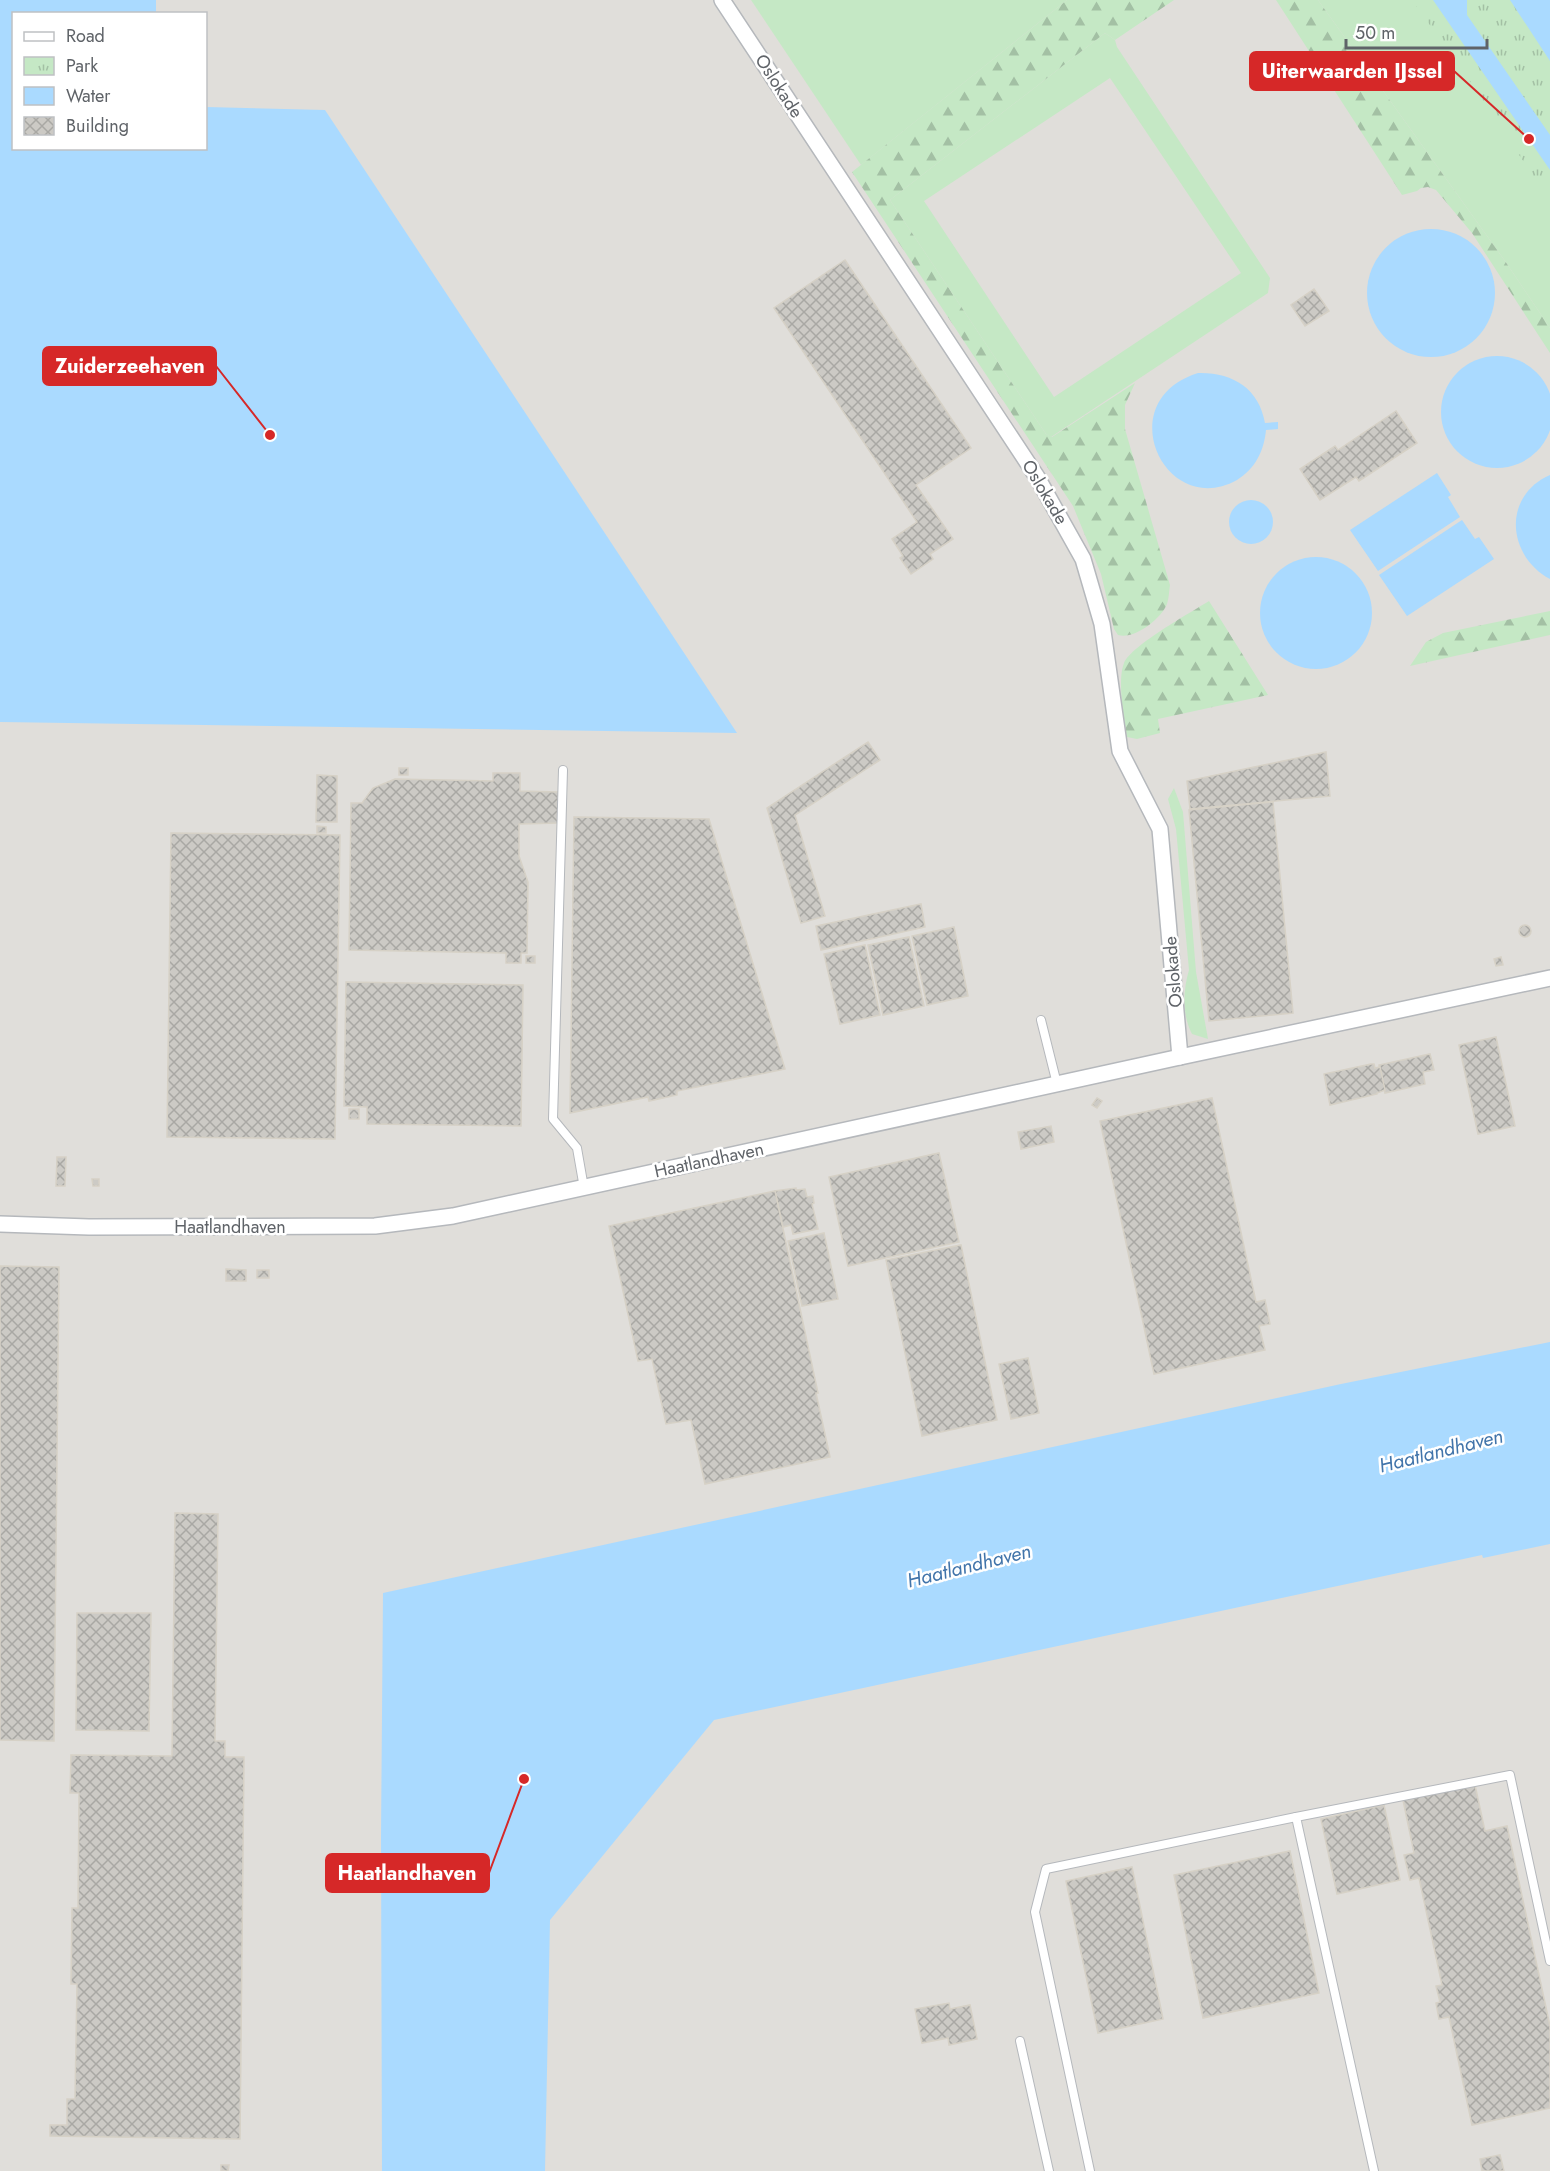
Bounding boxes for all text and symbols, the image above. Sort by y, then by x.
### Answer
legend [12,12,207,150]
scale bar [1346,12,1487,50]
text: 50 m [1355,20,1395,46]
text: Road [66,23,105,49]
street label: Oslokade [749,49,809,123]
callout: Uiterwaarden IJssel [1250,52,1454,90]
text: Park [66,53,98,79]
text: Uiterwaarden IJssel [1262,57,1442,86]
text: Water [66,83,111,109]
text: Building [66,113,129,139]
callout: Zuiderzeehaven [43,347,216,385]
text: Zuiderzeehaven [55,352,205,381]
street label: Oslokade [1015,455,1075,529]
street label: Oslokade [1157,935,1189,1009]
street label: Haatlandhaven [652,1136,766,1184]
street label: Haatlandhaven [174,1214,286,1240]
water label: Haatlandhaven [1376,1422,1506,1480]
water label: Haatlandhaven [904,1537,1034,1595]
callout: Haatlandhaven [326,1854,489,1892]
text: Haatlandhaven [338,1859,476,1888]

